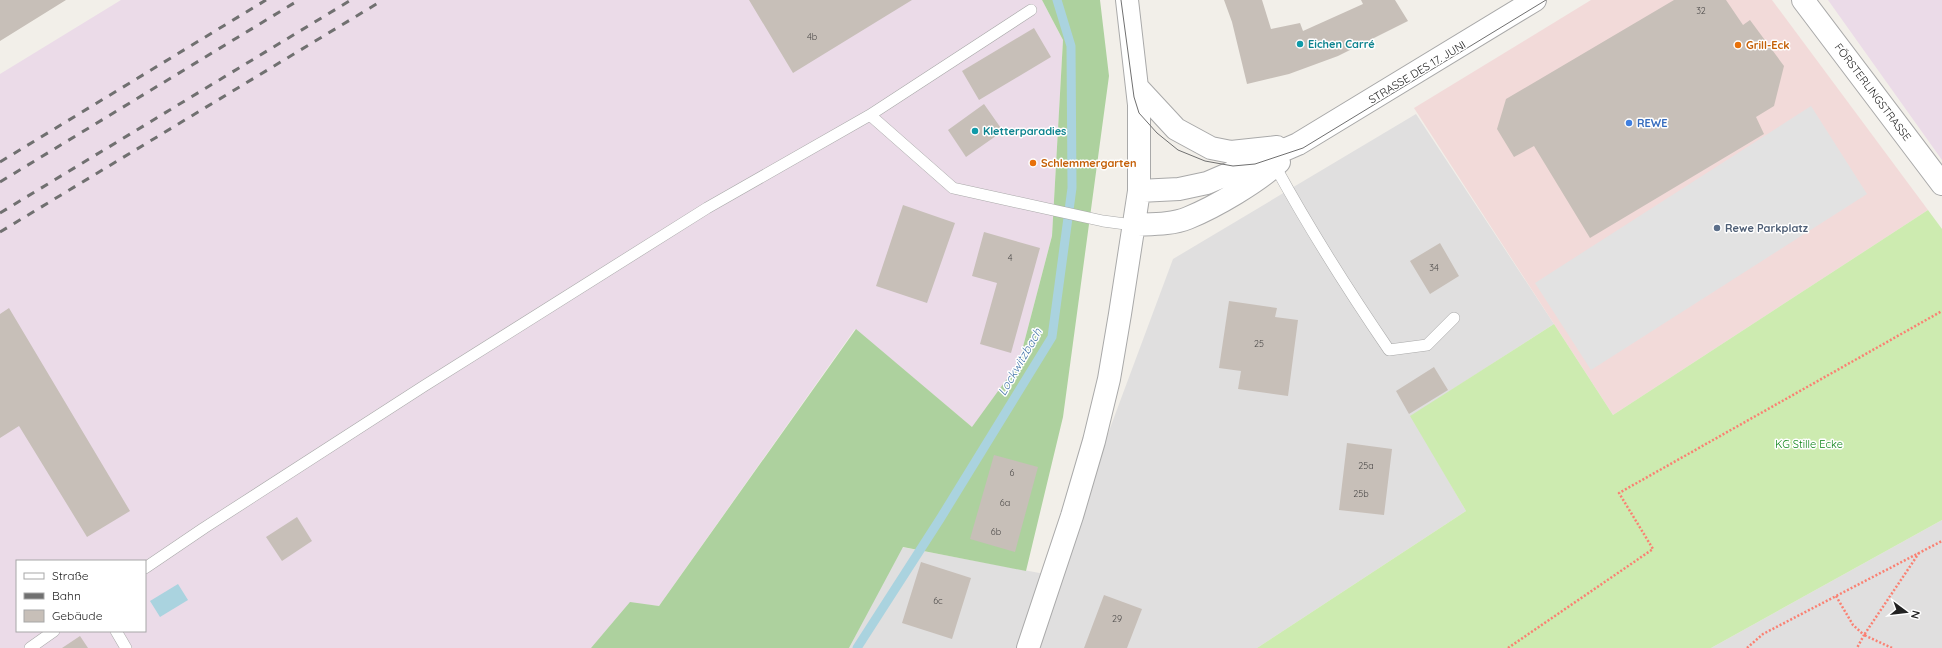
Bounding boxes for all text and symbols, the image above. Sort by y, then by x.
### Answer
house number: 32 [1696,5,1706,16]
house number: 4b [807,31,818,42]
place label: Eichen Carré [1308,37,1375,51]
street label: STRASSE DES 17. JUNI [1366,37,1468,107]
place label: Grill-Eck [1746,38,1790,52]
marker: Eichen Carré [1295,39,1305,49]
marker: Grill-Eck [1733,40,1743,50]
street label: FÖRSTERLINGSTRASSE [1832,40,1914,144]
place label: REWE [1637,116,1668,130]
marker: REWE [1624,118,1634,128]
place label: Kletterparadies [983,124,1066,138]
marker: Kletterparadies [970,126,980,136]
place label: Schlemmergarten [1041,156,1137,170]
marker: Schlemmergarten [1028,158,1038,168]
place label: Rewe Parkplatz [1725,221,1809,235]
marker: Rewe Parkplatz [1712,223,1722,233]
house number: 4 [1008,252,1013,263]
house number: 34 [1429,262,1439,273]
water label: Lockwitzbach [994,325,1045,398]
house number: 25 [1254,338,1264,349]
park label: KG Stille Ecke [1775,437,1843,451]
house number: 25a [1358,460,1374,471]
house number: 6 [1010,467,1015,478]
house number: 25b [1353,488,1369,499]
house number: 6a [1000,497,1010,508]
house number: 6b [991,526,1002,537]
legend [16,560,146,632]
text: Straße [52,568,89,583]
text: Bahn [52,588,81,603]
north arrow [1886,592,1926,632]
house number: 6c [933,595,943,606]
text: Gebäude [52,608,103,623]
text: N [1908,609,1923,620]
house number: 29 [1112,613,1122,624]

